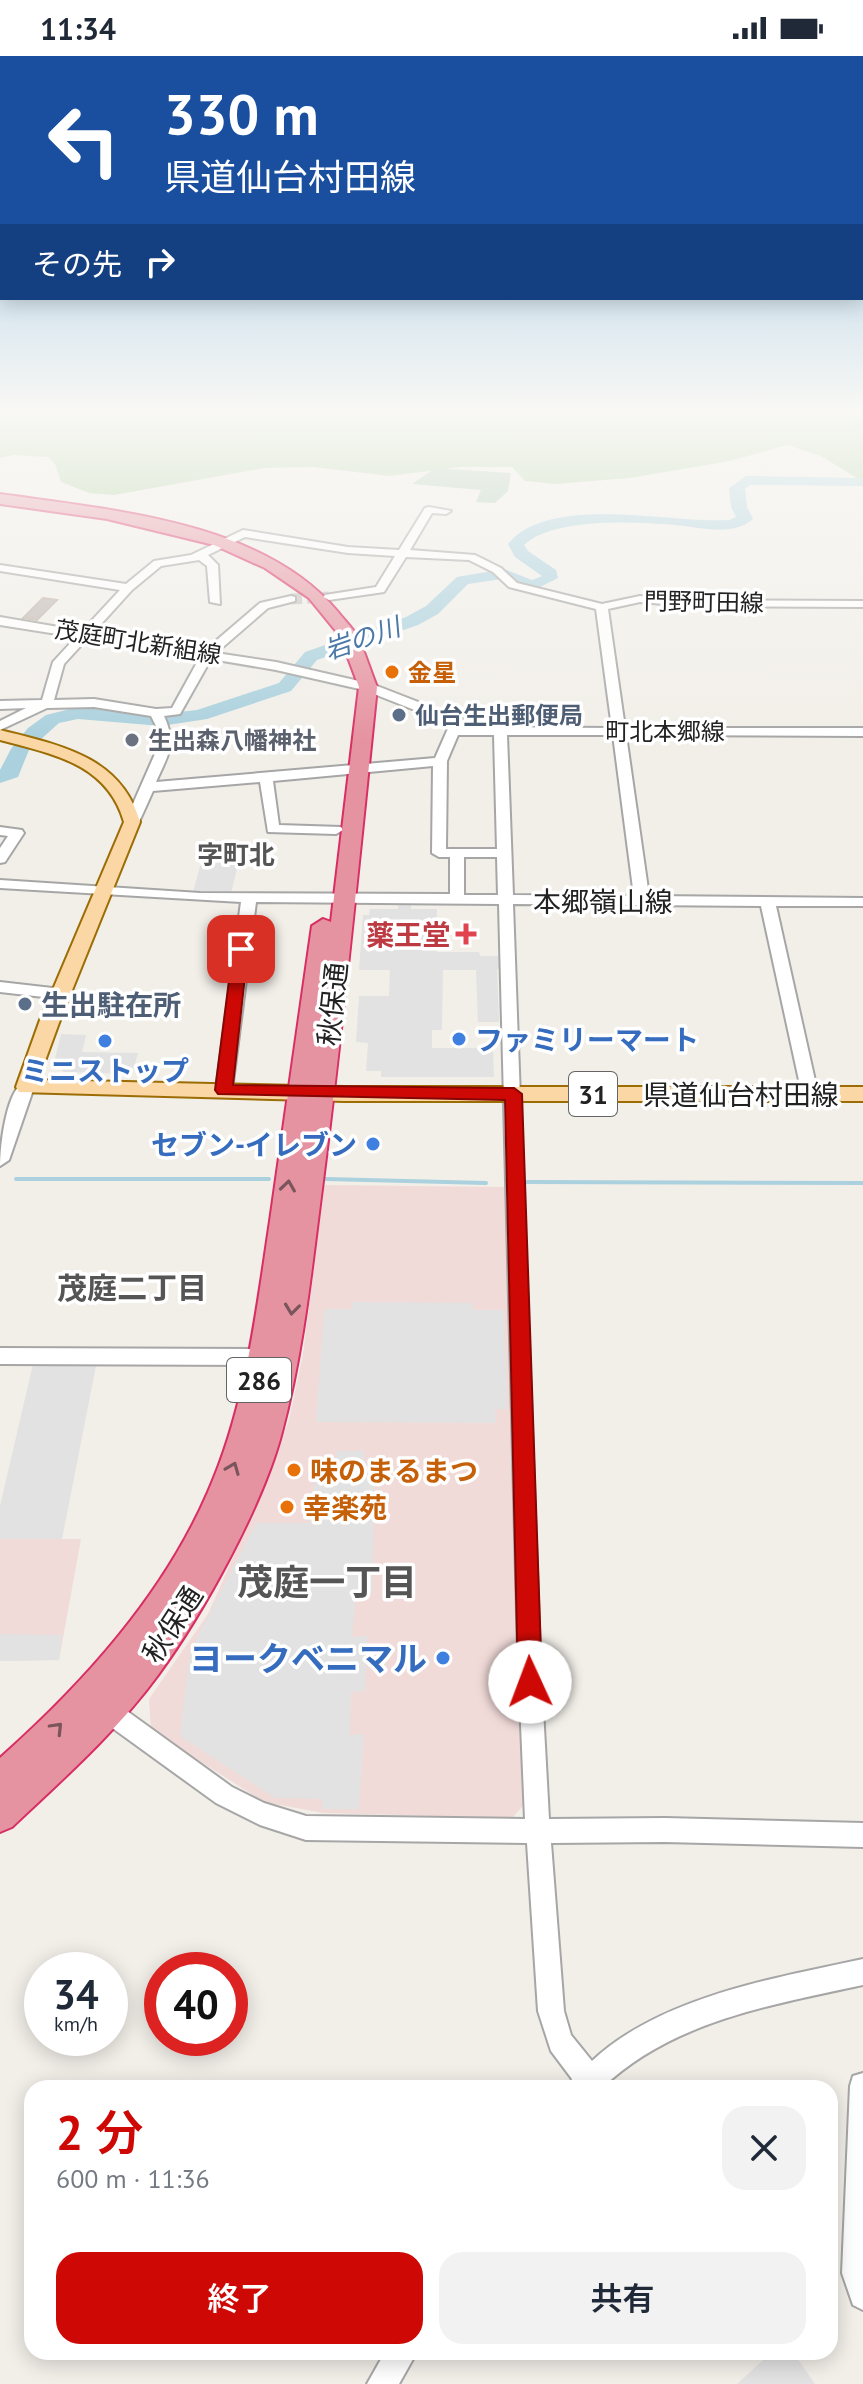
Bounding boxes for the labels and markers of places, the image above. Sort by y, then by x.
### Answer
place label: 金星 [408,657,456,688]
marker: 金星 [383,663,401,681]
place label: 仙台生出郵便局 [415,700,583,731]
marker: 仙台生出郵便局 [390,706,408,724]
place label: 生出森八幡神社 [148,725,316,756]
marker: 生出森八幡神社 [123,731,141,749]
pin [207,915,275,983]
place label: 薬王堂 [366,916,450,953]
marker: 薬王堂 [457,925,475,943]
place label: 生出駐在所 [41,986,181,1023]
marker: 生出駐在所 [16,995,34,1013]
place label: ファミリーマート [475,1021,699,1058]
marker: ファミリーマート [450,1030,468,1048]
marker: ミニストップ [96,1032,114,1050]
place label: ミニストップ [21,1052,189,1089]
place label: セブン-イレブン [151,1126,357,1163]
marker: セブン-イレブン [364,1135,382,1153]
place label: 味のまるまつ [310,1452,478,1489]
marker: 味のまるまつ [285,1461,303,1479]
place label: 幸楽苑 [303,1489,387,1526]
marker: 幸楽苑 [278,1498,296,1516]
place label: ヨークベニマル [189,1636,427,1680]
marker: ヨークベニマル [434,1649,452,1667]

